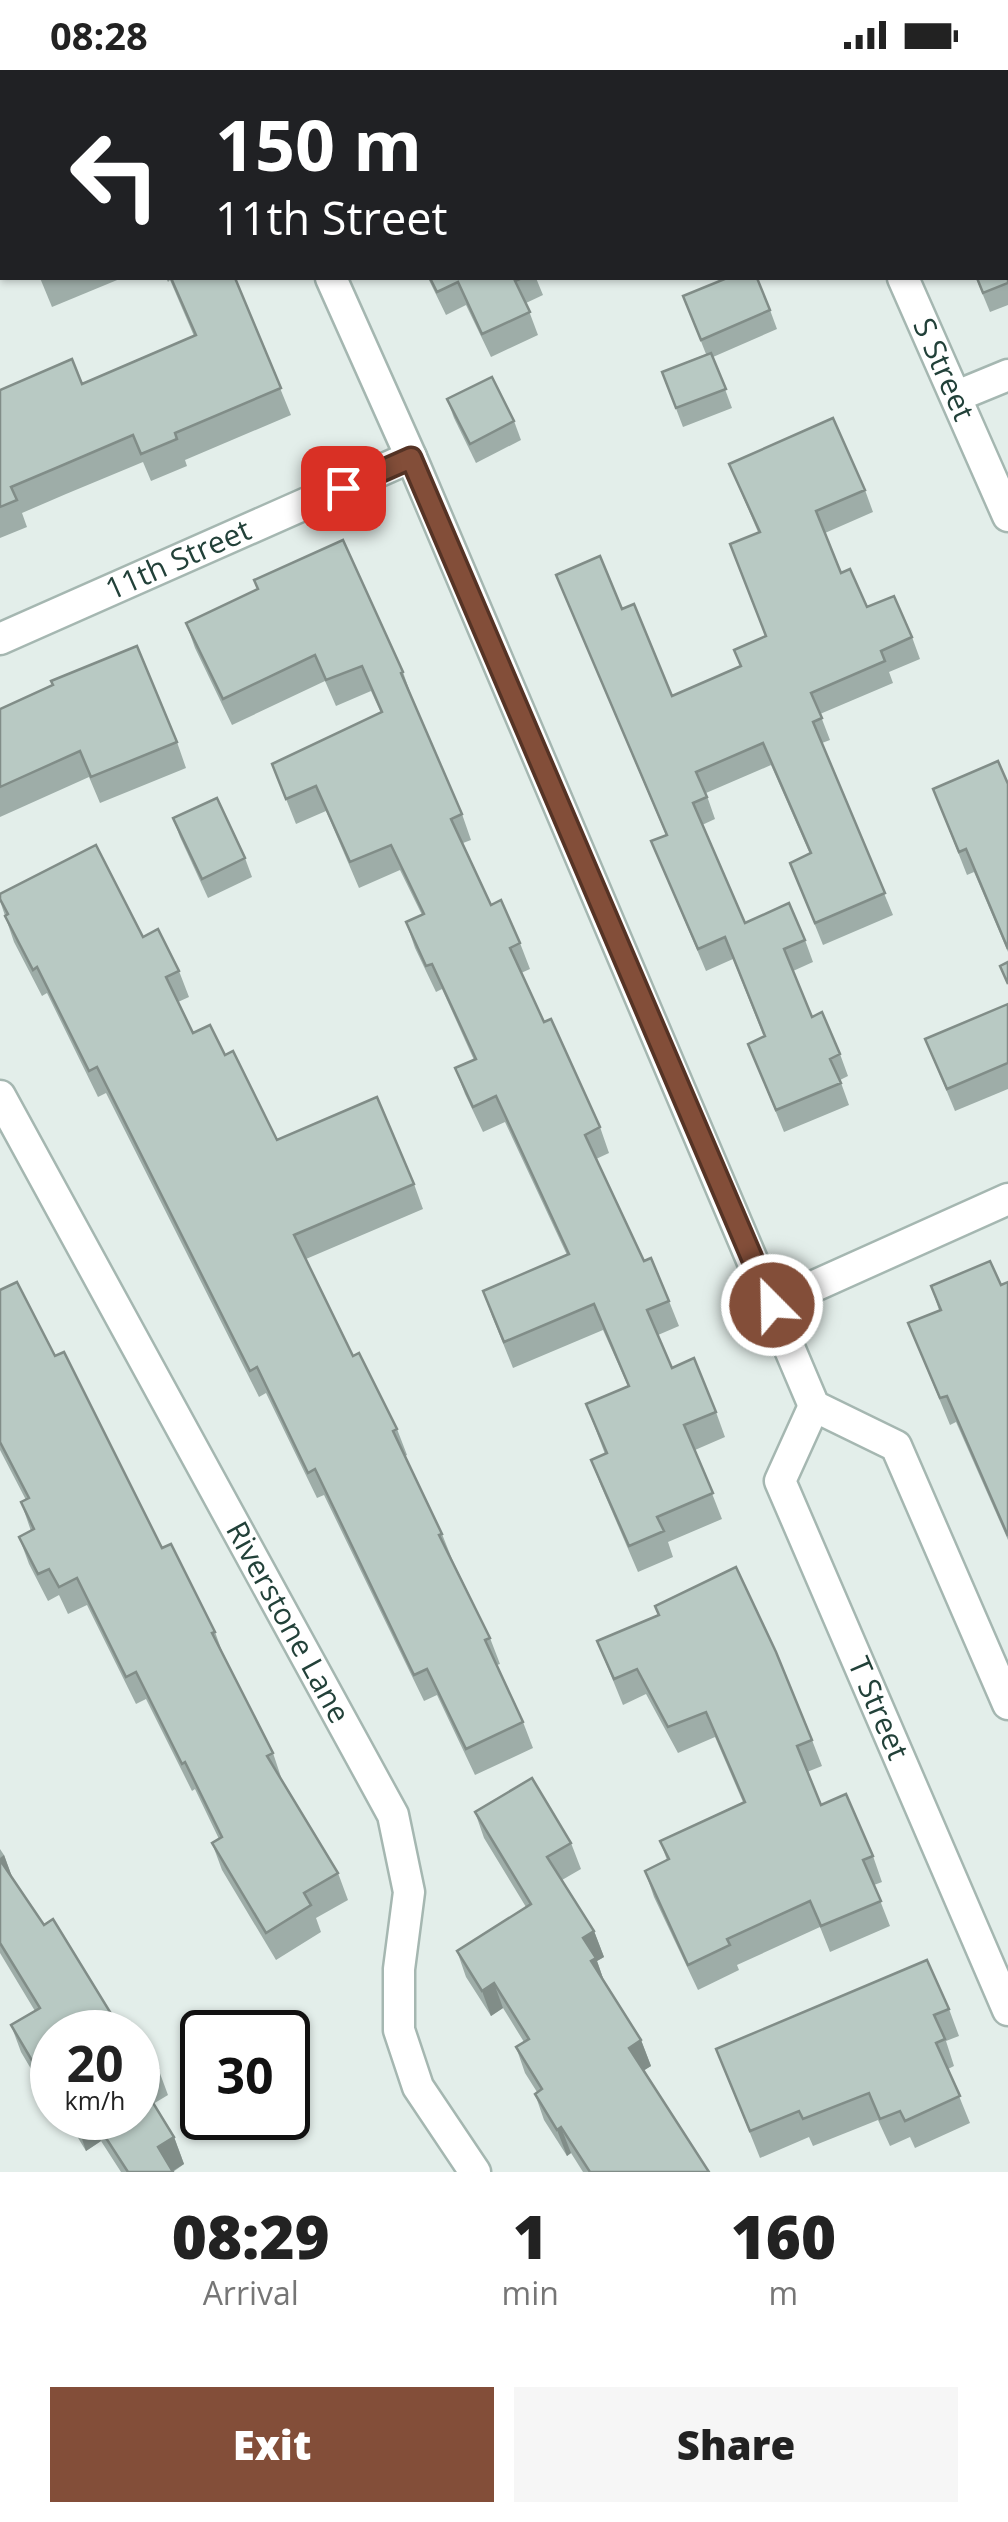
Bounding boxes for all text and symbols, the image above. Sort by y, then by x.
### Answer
text: 08:28 [50,9,148,61]
text: 150 m [215,96,422,192]
icon: left [50,110,180,240]
text: 11th Street [215,187,447,248]
street label: S Street [904,311,985,427]
pin [301,446,386,531]
icon: arrive [316,461,371,516]
street label: 11th Street [99,509,257,609]
position arrow [720,1253,824,1357]
street label: Riverstone Lane [217,1514,361,1730]
street label: T Street [839,1650,920,1766]
speed limit sign: 30 [180,2010,310,2140]
text: 20 [66,2029,124,2097]
text: km/h [65,2083,125,2117]
text: 08:29 [172,2195,330,2277]
text: 1 [513,2195,548,2277]
text: 160 [731,2195,836,2277]
text: Arrival [203,2271,299,2314]
text: min [502,2271,559,2314]
text: m [769,2271,798,2314]
button: Exit [50,2387,494,2502]
button: Share [514,2387,958,2502]

